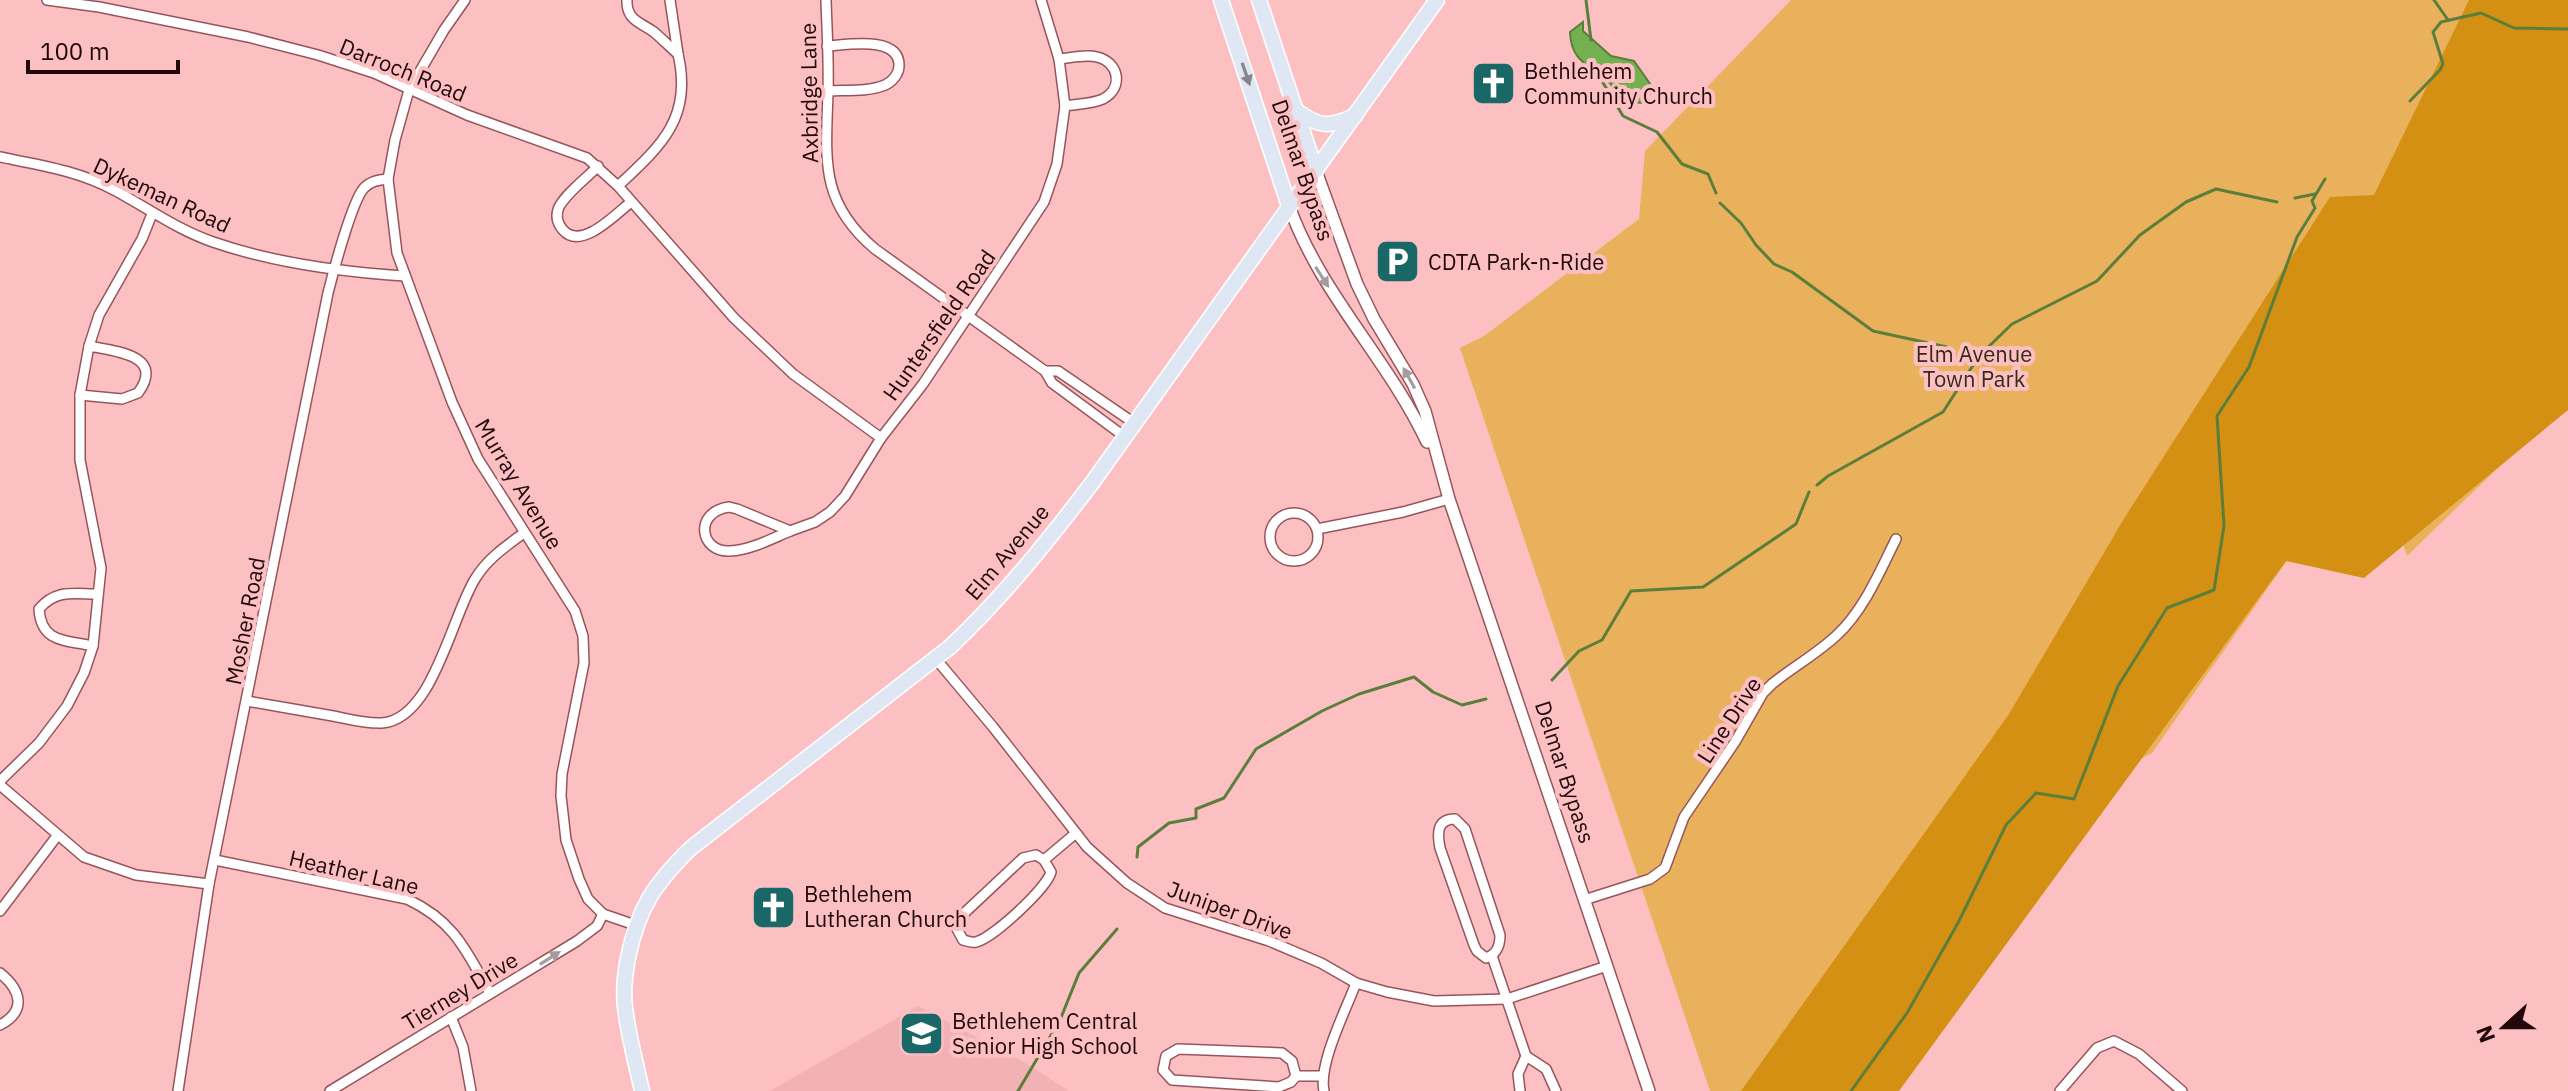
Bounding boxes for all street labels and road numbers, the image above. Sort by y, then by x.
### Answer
street label: Axbridge Lane [793,23,824,163]
street label: Darroch Road [336,31,471,108]
street label: Delmar Bypass [1266,95,1341,245]
street label: Dykeman Road [89,150,236,239]
street label: Huntersfield Road [876,243,1002,406]
street label: Murray Avenue [469,413,570,555]
street label: Elm Avenue [958,498,1055,606]
street label: Mosher Road [218,555,271,687]
street label: Line Drive [1690,671,1767,768]
street label: Delmar Bypass [1529,697,1602,847]
street label: Heather Lane [286,843,422,901]
street label: Juniper Drive [1164,874,1297,946]
street label: Tierney Drive [397,945,523,1036]

